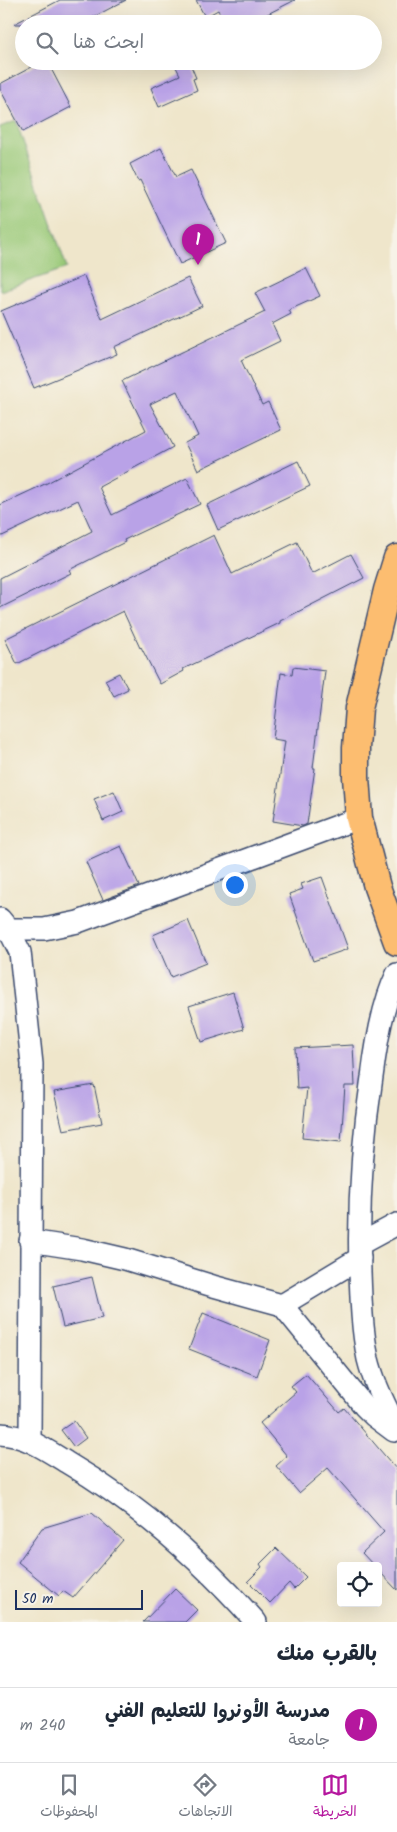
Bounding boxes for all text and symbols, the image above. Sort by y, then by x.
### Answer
search box [15,15,382,70]
text: ابحث هنا [73,28,144,58]
icon: search [33,29,61,57]
pin: 1 [182,224,214,265]
your location [222,872,248,898]
map controls [337,1562,382,1607]
button: locate [337,1562,382,1607]
scale bar [15,1587,142,1610]
text: 50 m [22,1588,53,1610]
text: بالقرب منك [277,1638,377,1671]
text: مدرسة الأونروا للتعليم الفني [105,1697,330,1727]
text: 240 m [20,1713,65,1738]
text: 1 [359,1713,363,1738]
text: جامعة [288,1728,330,1753]
tab: المحفوظات [40,1771,98,1824]
tab: الاتجاهات [178,1771,233,1824]
tab: الخريطة [313,1771,357,1824]

